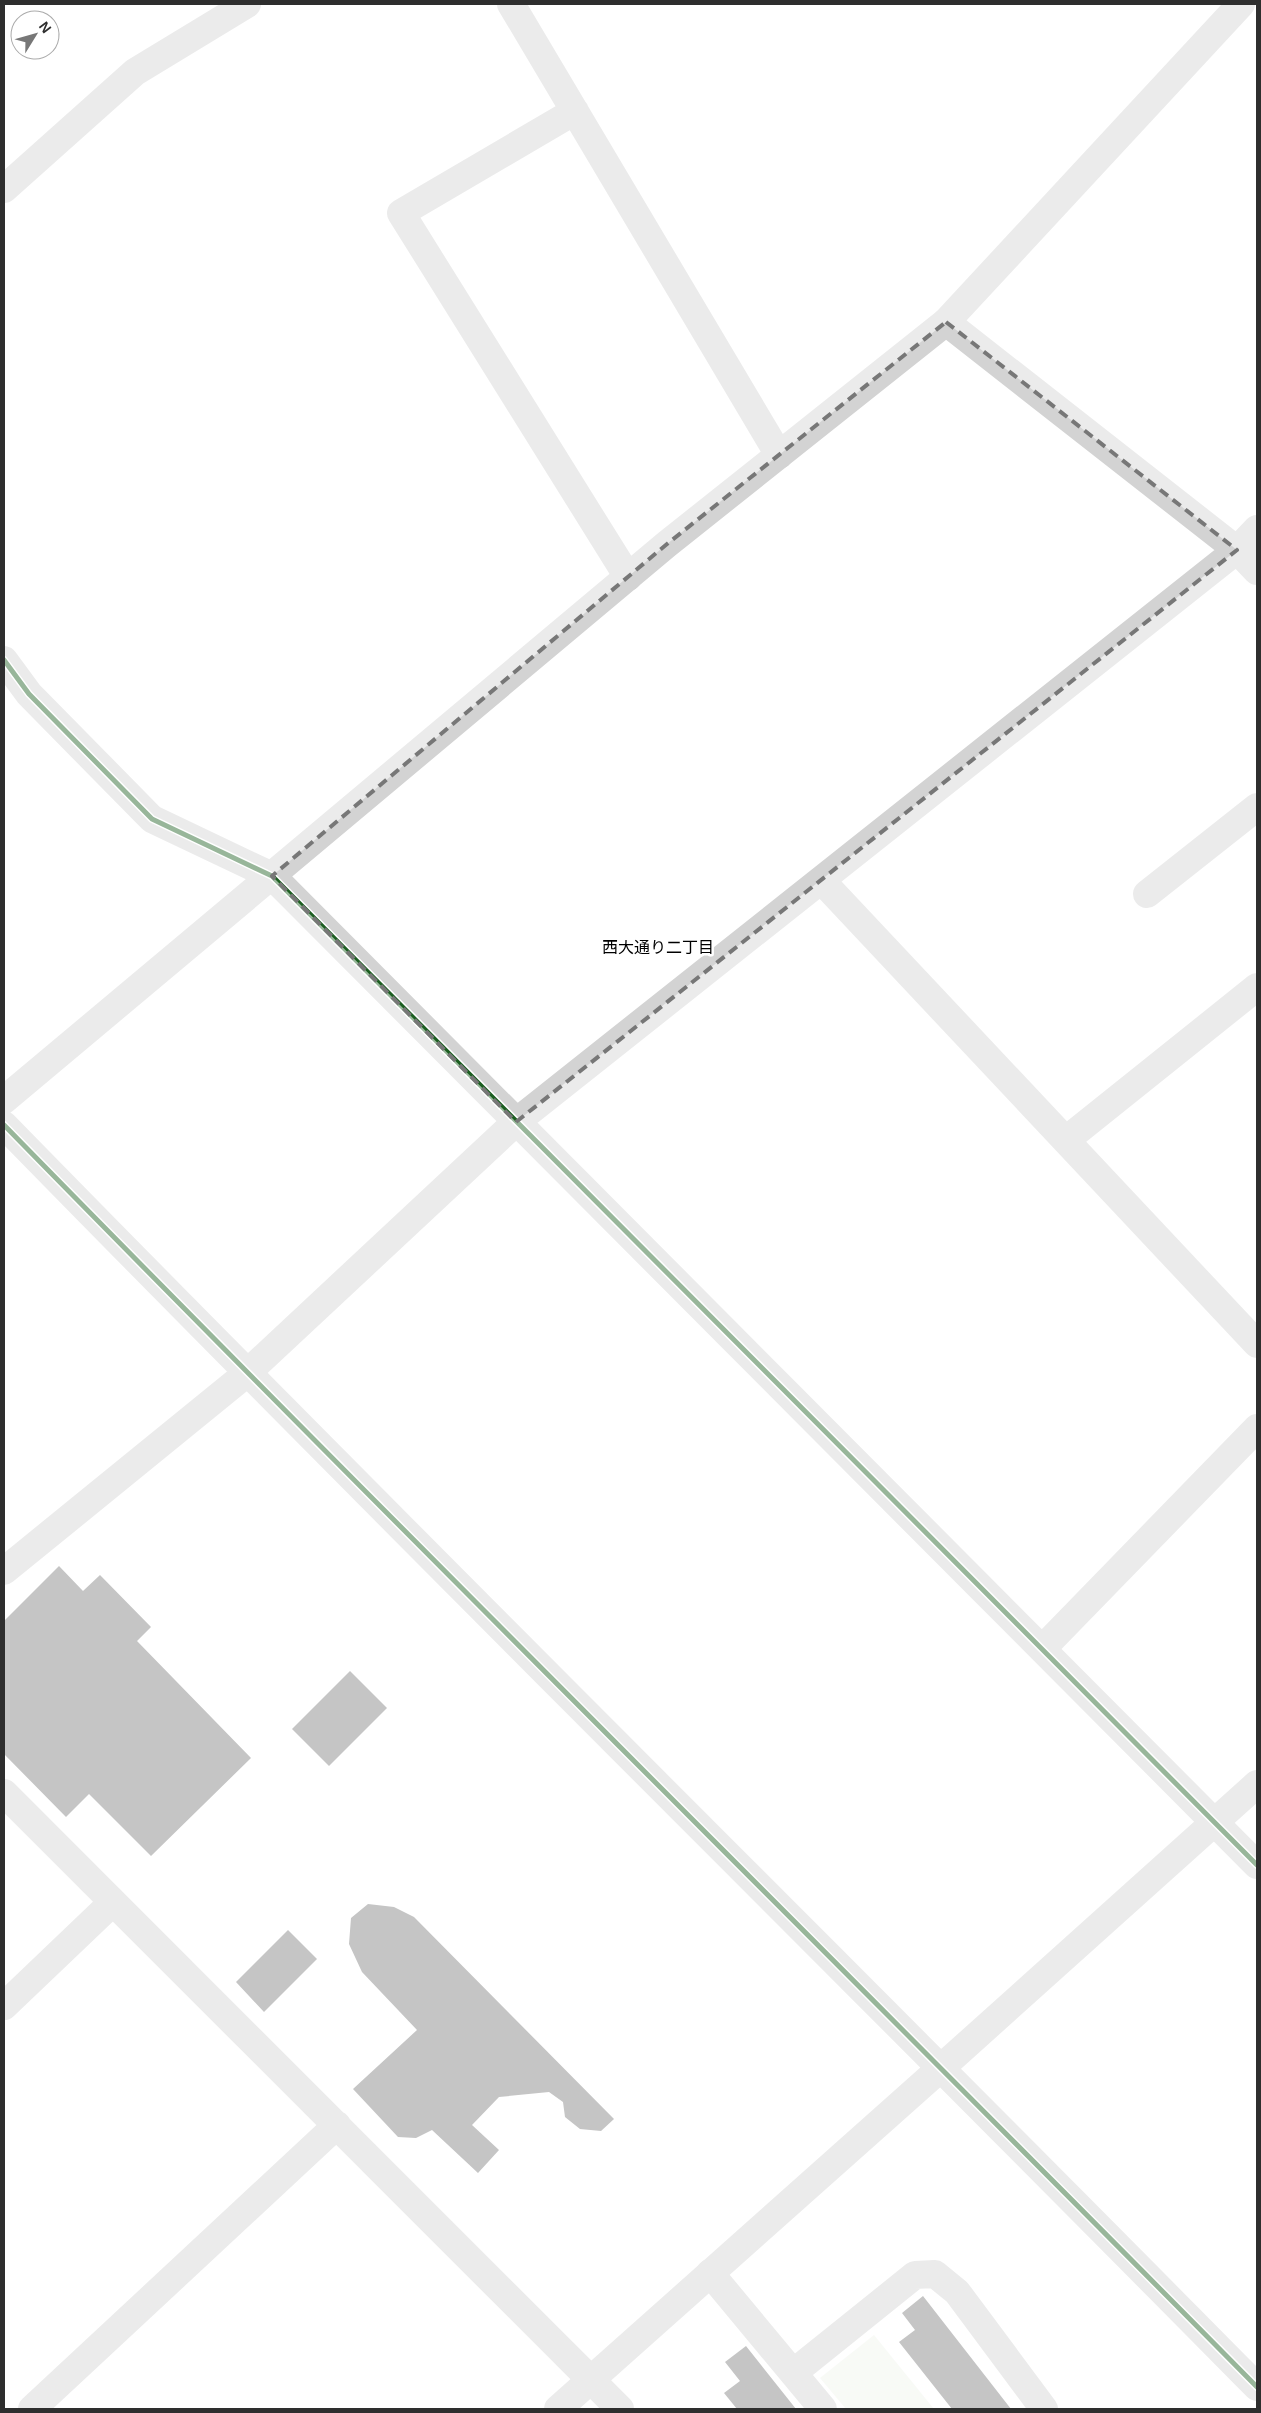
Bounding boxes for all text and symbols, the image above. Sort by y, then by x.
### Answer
north arrow [10,10,60,60]
text: N [36,18,55,36]
district label: 西大通り二丁目 [602,939,714,956]

